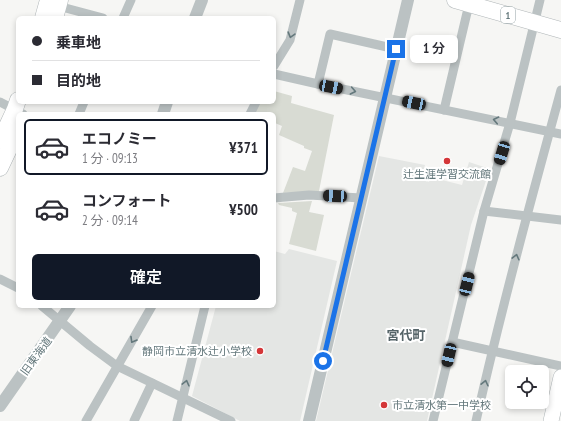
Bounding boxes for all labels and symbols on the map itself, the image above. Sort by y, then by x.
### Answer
road number: 1 [501,7,515,23]
one-way arrow [287,31,296,38]
callout: 1 分 [410,35,458,63]
route end [387,40,405,58]
car [318,79,344,95]
one-way arrow [350,86,356,95]
car [401,95,427,111]
one-way arrow [492,117,499,125]
car [493,140,511,166]
marker: 辻生涯学習交流館 [442,156,452,166]
place label: 辻生涯学習交流館 [403,167,491,181]
car [323,189,347,203]
one-way arrow [511,254,520,261]
car [458,271,476,297]
district label: 宮代町 [386,327,426,344]
street label: 旧東海道 [17,334,55,378]
one-way arrow [130,336,137,343]
car [440,342,458,368]
place label: 静岡市立清水辻小学校 [142,344,252,358]
marker: 静岡市立清水辻小学校 [255,346,265,356]
route start [314,352,332,370]
one-way arrow [182,380,190,386]
one-way arrow [480,380,488,386]
place label: 市立清水第一中学校 [392,398,491,412]
marker: 市立清水第一中学校 [379,400,389,410]

